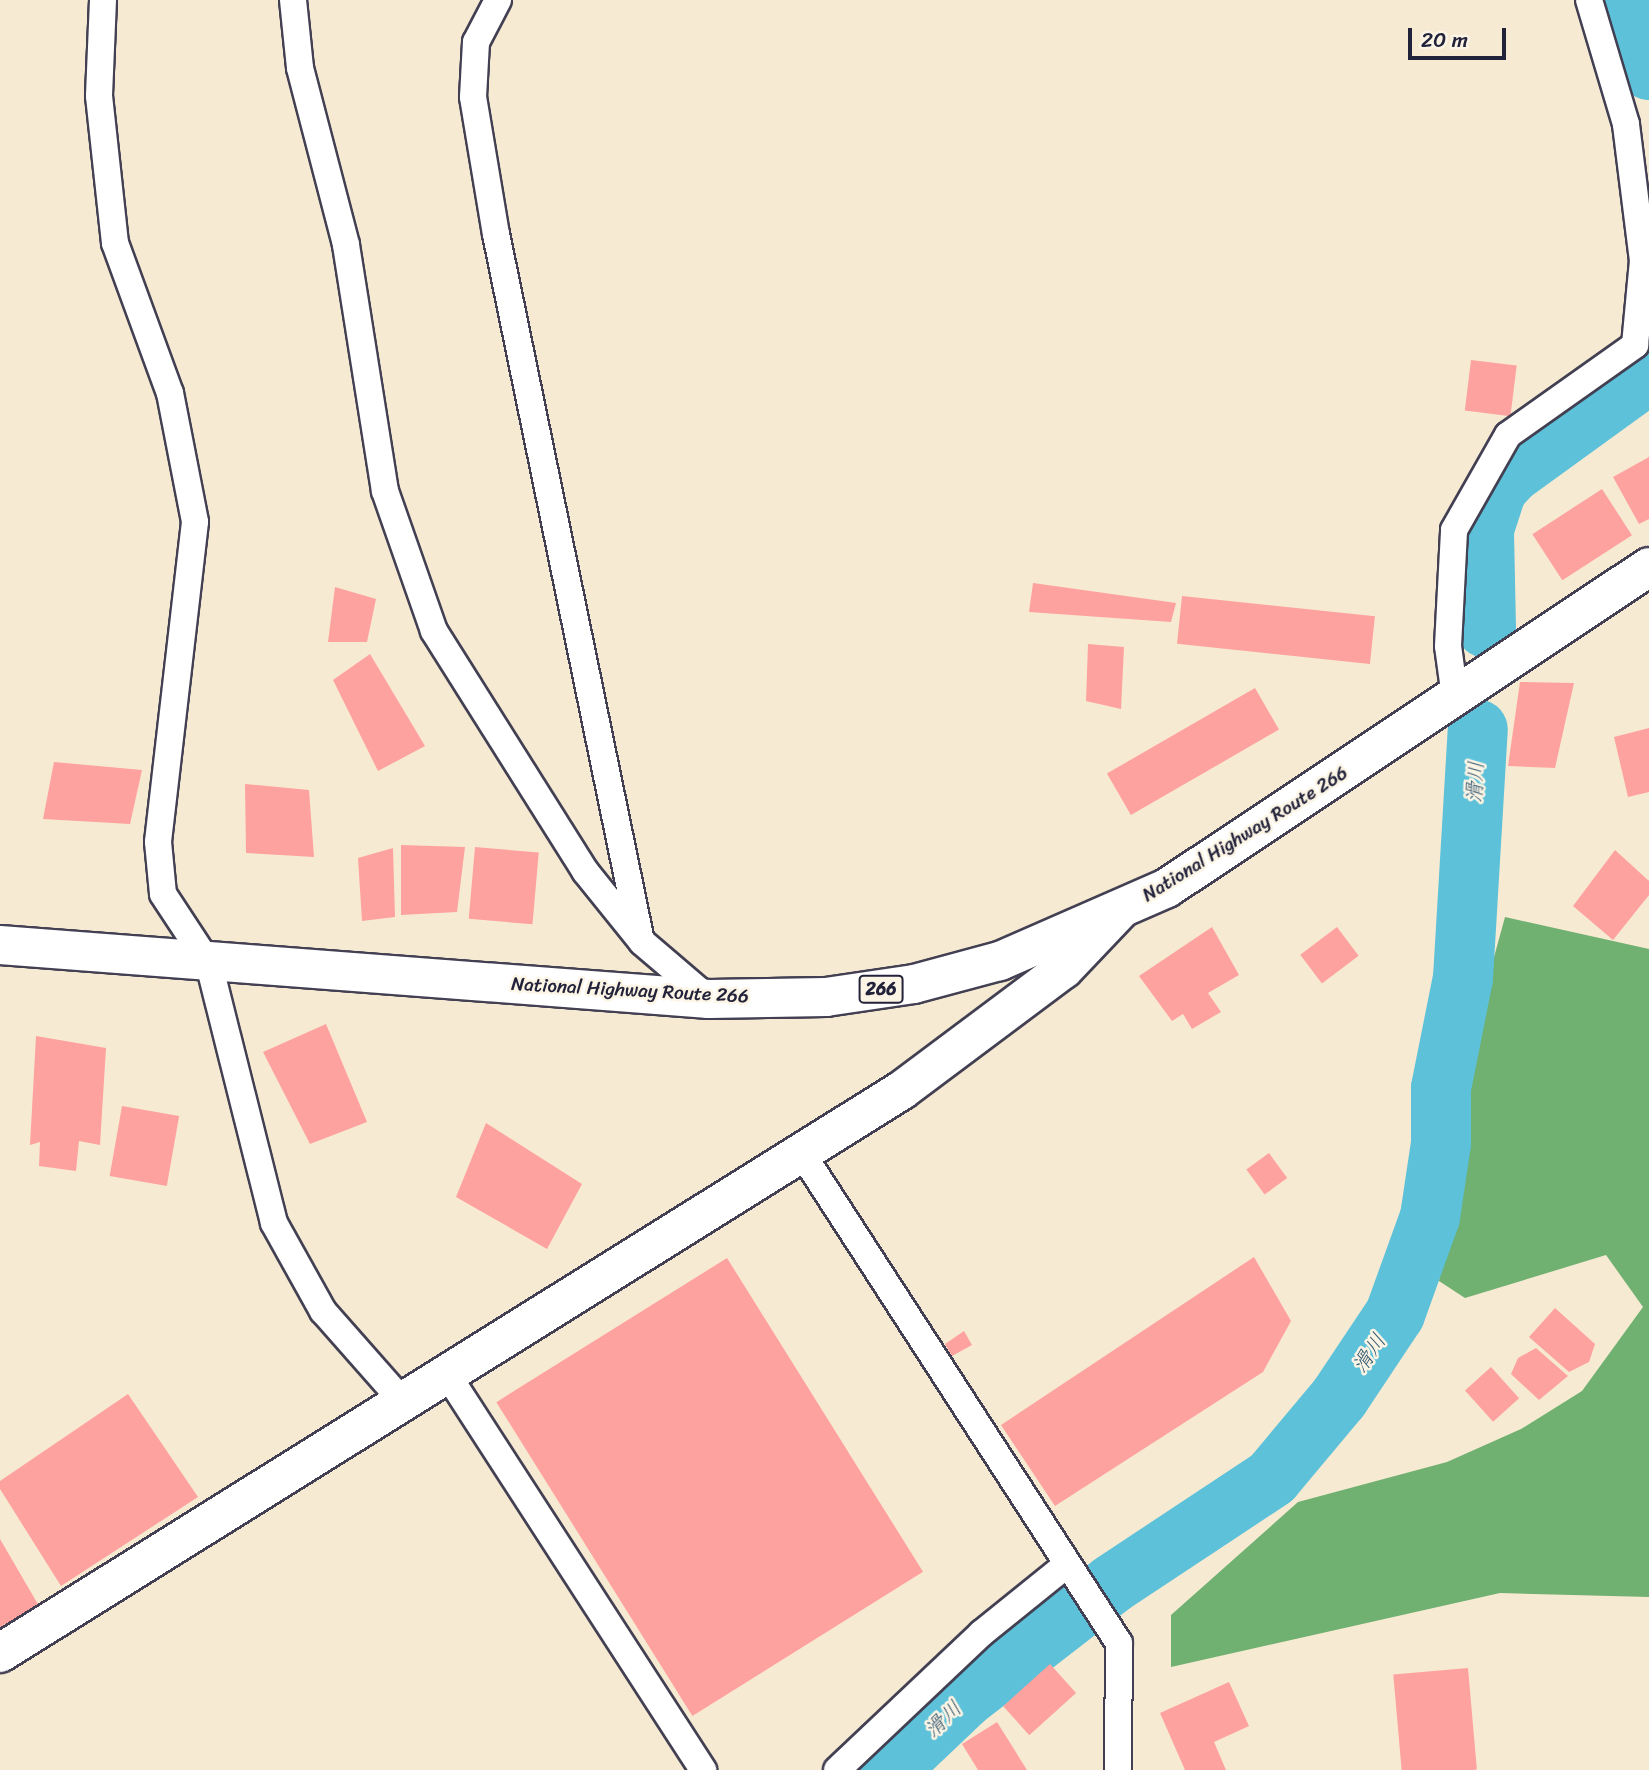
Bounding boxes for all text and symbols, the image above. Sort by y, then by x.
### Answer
scale bar [1411,14,1509,58]
text: 20 m [1421,21,1468,59]
water label: 滑川 [1461,760,1489,804]
street label: National Highway Route 266 [1138,761,1352,907]
street label: National Highway Route 266 [511,972,749,1008]
road number: 266 [858,974,904,1004]
water label: 滑川 [1347,1329,1391,1377]
water label: 滑川 [919,1695,967,1743]

